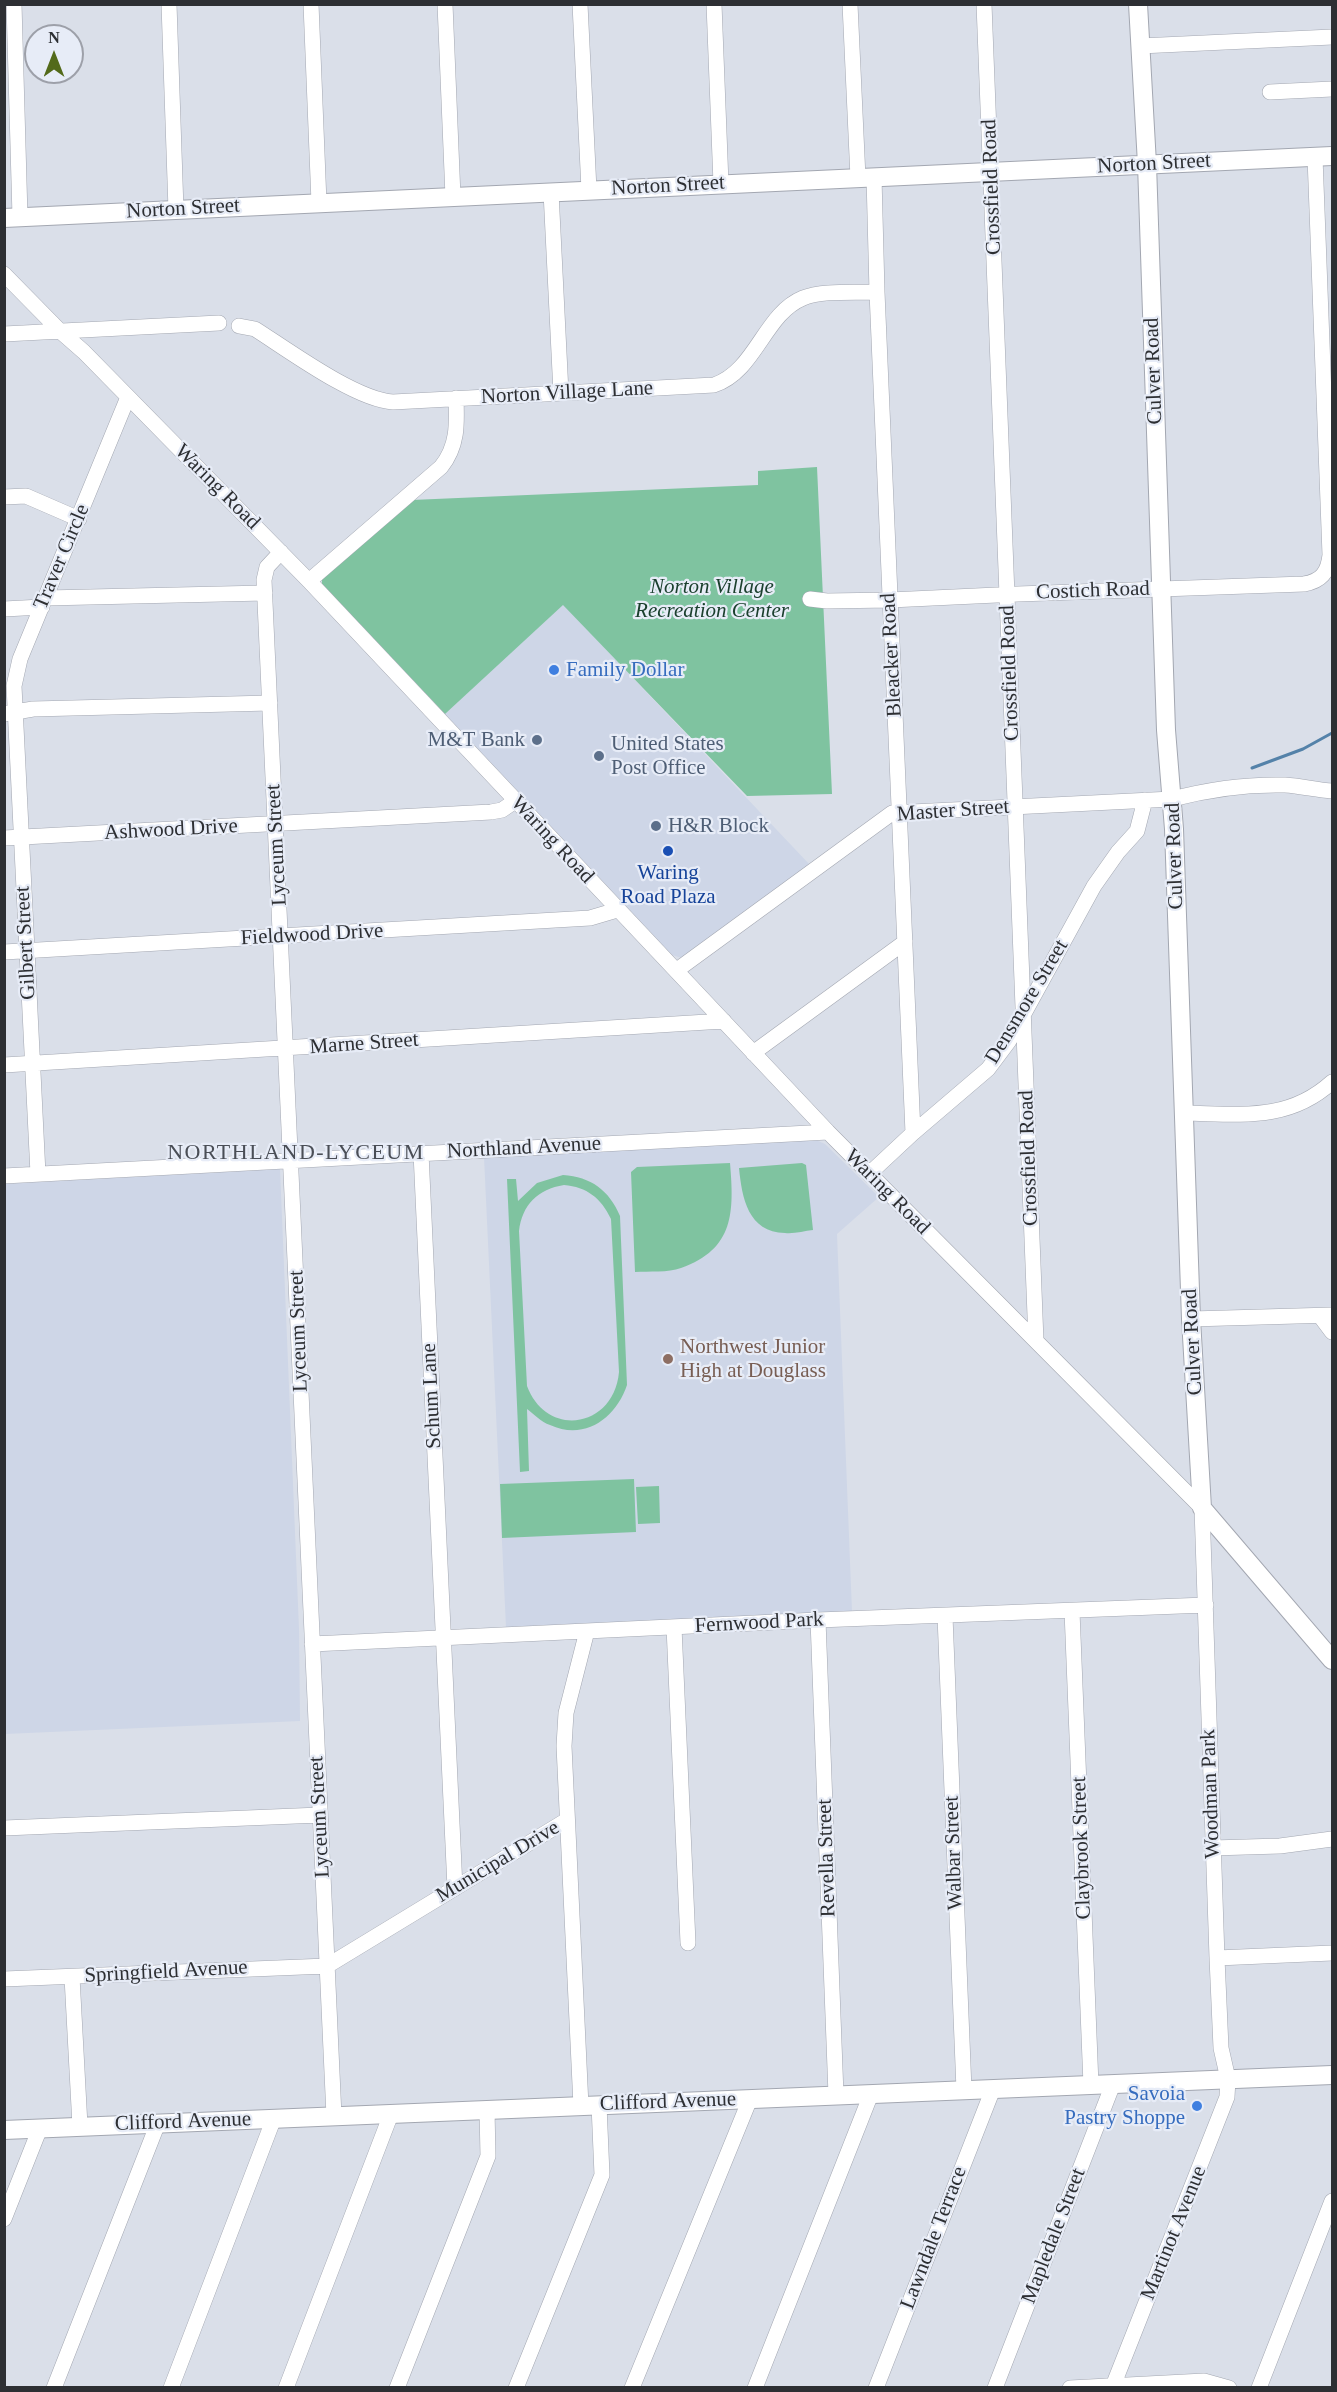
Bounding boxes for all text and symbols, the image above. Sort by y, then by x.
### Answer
north arrow [24,24,84,84]
text: N [48,29,60,46]
street label: Crossfield Road [977,119,1007,255]
street label: Norton Street [1097,148,1211,180]
street label: Norton Street [611,170,725,202]
street label: Norton Street [126,193,240,225]
street label: Culver Road [1140,317,1168,425]
street label: Norton Village Lane [480,376,654,410]
street label: Waring Road [169,439,265,535]
street label: Traver Circle [29,501,95,613]
park label: Norton Village Recreation Center [635,574,789,624]
street label: Costich Road [1036,576,1150,606]
street label: Bleacker Road [876,592,908,718]
street label: Crossfield Road [995,605,1025,741]
place label: Family Dollar [566,657,684,683]
marker: Family Dollar [547,663,561,677]
place label: M&T Bank [428,727,525,753]
place label: United States Post Office [611,731,724,781]
marker: M&T Bank [530,733,544,747]
marker: United States Post Office [592,749,606,763]
street label: Lyceum Street [261,783,293,907]
street label: Waring Road [505,791,599,889]
street label: Master Street [896,795,1010,827]
street label: Culver Road [1161,802,1189,910]
place label: H&R Block [668,813,769,839]
street label: Ashwood Drive [104,814,238,846]
marker: H&R Block [649,819,663,833]
marker: Waring Road Plaza [661,844,675,858]
place label: Waring Road Plaza [620,860,716,910]
street label: Gilbert Street [10,886,42,1000]
street label: Fieldwood Drive [240,919,384,951]
street label: Densmore Street [980,935,1074,1069]
street label: Marne Street [309,1028,419,1060]
street label: Crossfield Road [1014,1090,1044,1226]
street label: Northland Avenue [446,1131,602,1165]
district label: NORTHLAND-LYCEUM [167,1140,425,1166]
street label: Waring Road [839,1144,935,1240]
street label: Lyceum Street [284,1270,314,1392]
street label: Culver Road [1178,1288,1208,1396]
place label: Northwest Junior High at Douglass [680,1334,826,1384]
street label: Schum Lane [417,1343,447,1449]
marker: Northwest Junior High at Douglass [661,1352,675,1366]
street label: Fernwood Park [694,1607,824,1639]
street label: Woodman Park [1196,1729,1226,1859]
street label: Lyceum Street [304,1755,336,1879]
street label: Claybrook Street [1067,1776,1097,1920]
street label: Walbar Street [939,1795,969,1911]
street label: Revella Street [812,1798,842,1918]
street label: Municipal Drive [432,1815,564,1909]
street label: Springfield Avenue [84,1955,248,1989]
place label: Savoia Pastry Shoppe [1064,2081,1185,2131]
street label: Clifford Avenue [599,2087,737,2117]
marker: Savoia Pastry Shoppe [1190,2099,1204,2113]
street label: Clifford Avenue [114,2107,252,2137]
street label: Martinot Avenue [1136,2162,1212,2304]
street label: Lawndale Terrace [895,2163,973,2313]
street label: Mapledale Street [1017,2165,1091,2307]

